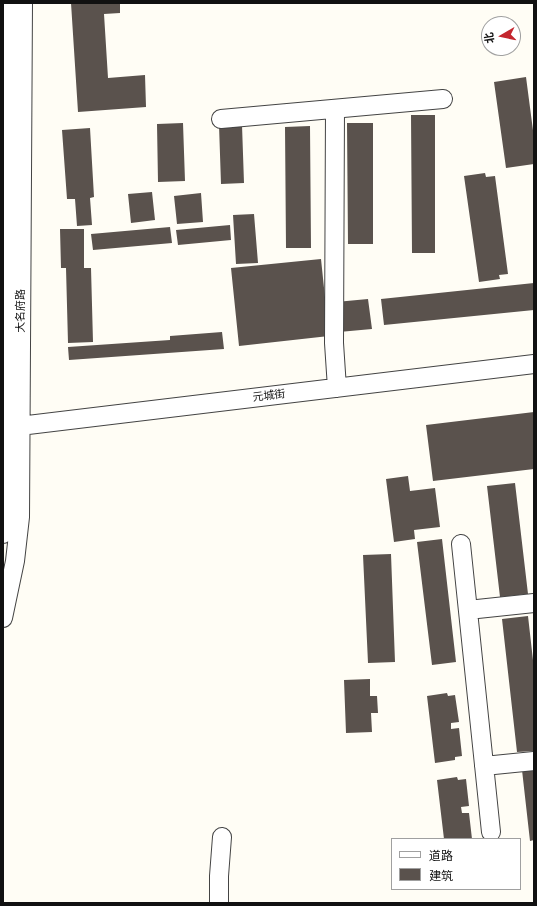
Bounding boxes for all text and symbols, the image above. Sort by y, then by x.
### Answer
north arrow [481,16,521,56]
text: 北 [482,31,497,44]
street label: 大名府路 [14,289,28,333]
street label: 元城街 [252,387,286,405]
legend [391,838,521,890]
text: 道路 [429,849,453,863]
text: 建筑 [429,869,453,883]

